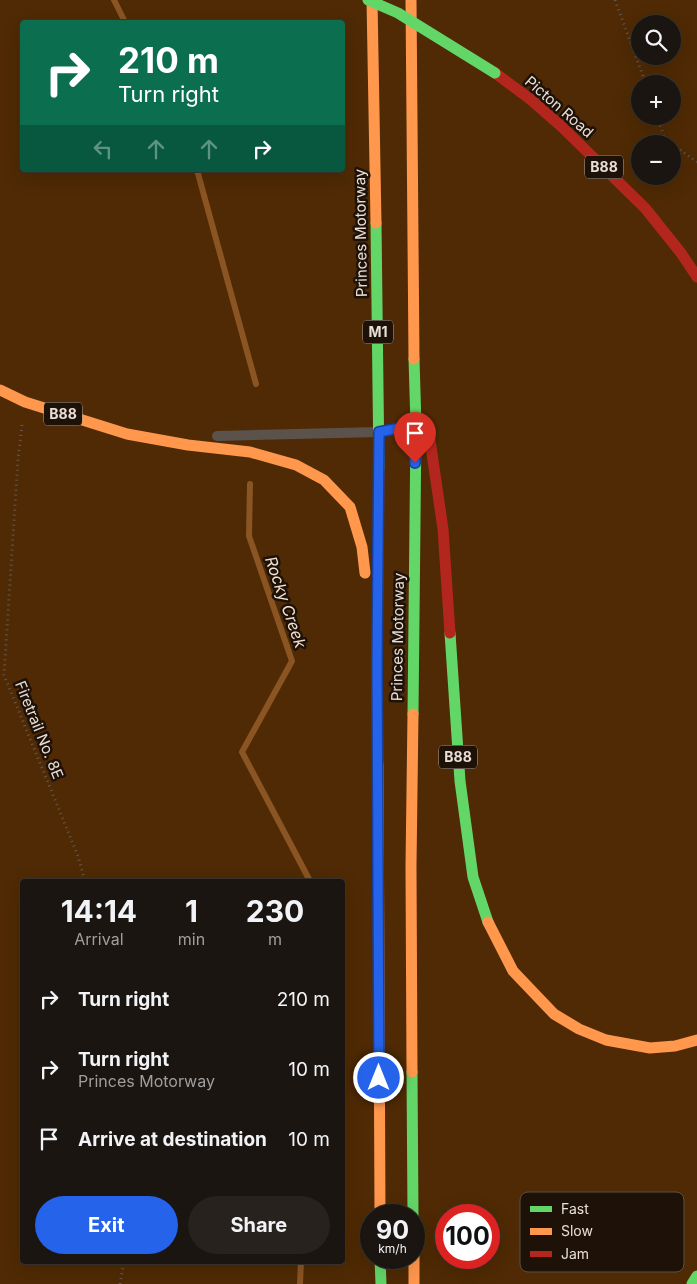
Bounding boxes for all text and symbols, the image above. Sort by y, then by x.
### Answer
map controls [631,15,681,185]
button: search [631,15,681,65]
text: 210 m [118,39,219,81]
icon: right [35,40,100,105]
street label: Picton Road [521,72,598,142]
button: + [631,75,681,125]
text: Turn right [118,81,219,107]
icon: left [89,135,117,163]
icon: ahead [142,135,170,163]
icon: ahead [195,135,223,163]
icon: right [248,135,276,163]
button: − [631,135,681,185]
road number: B88 [585,156,623,178]
street label: Princes Motorway [350,168,371,297]
road number: M1 [363,321,393,344]
road number: B88 [44,402,82,426]
pin [394,412,436,463]
icon: arrive [401,419,429,447]
water label: Rocky Creek [261,553,311,651]
street label: Princes Motorway [387,572,408,701]
street label: Firetrail No. 8E [11,678,68,782]
road number: B88 [439,746,477,769]
text: 14:14 [61,893,137,929]
text: 1 [185,893,198,929]
text: 230 [246,893,304,929]
text: Arrival [74,929,124,949]
text: min [178,929,205,949]
text: m [268,929,282,949]
icon: right [35,985,63,1013]
text: Turn right [78,988,169,1011]
text: 210 m [277,988,330,1011]
text: Turn right [78,1048,169,1071]
position arrow [352,1051,404,1103]
icon: right [35,1055,63,1083]
text: 10 m [288,1058,330,1081]
text: Princes Motorway [78,1071,215,1091]
icon: arrive [35,1125,63,1153]
text: Arrive at destination [78,1128,267,1151]
text: 10 m [288,1128,330,1151]
legend [520,1192,684,1272]
button: Exit [35,1196,178,1254]
button: Share [188,1196,330,1254]
text: Fast [561,1200,589,1217]
speed limit sign: 100 [435,1204,500,1269]
text: 90 [376,1215,409,1245]
text: Slow [561,1222,593,1239]
text: km/h [378,1241,407,1256]
text: Jam [561,1245,589,1262]

